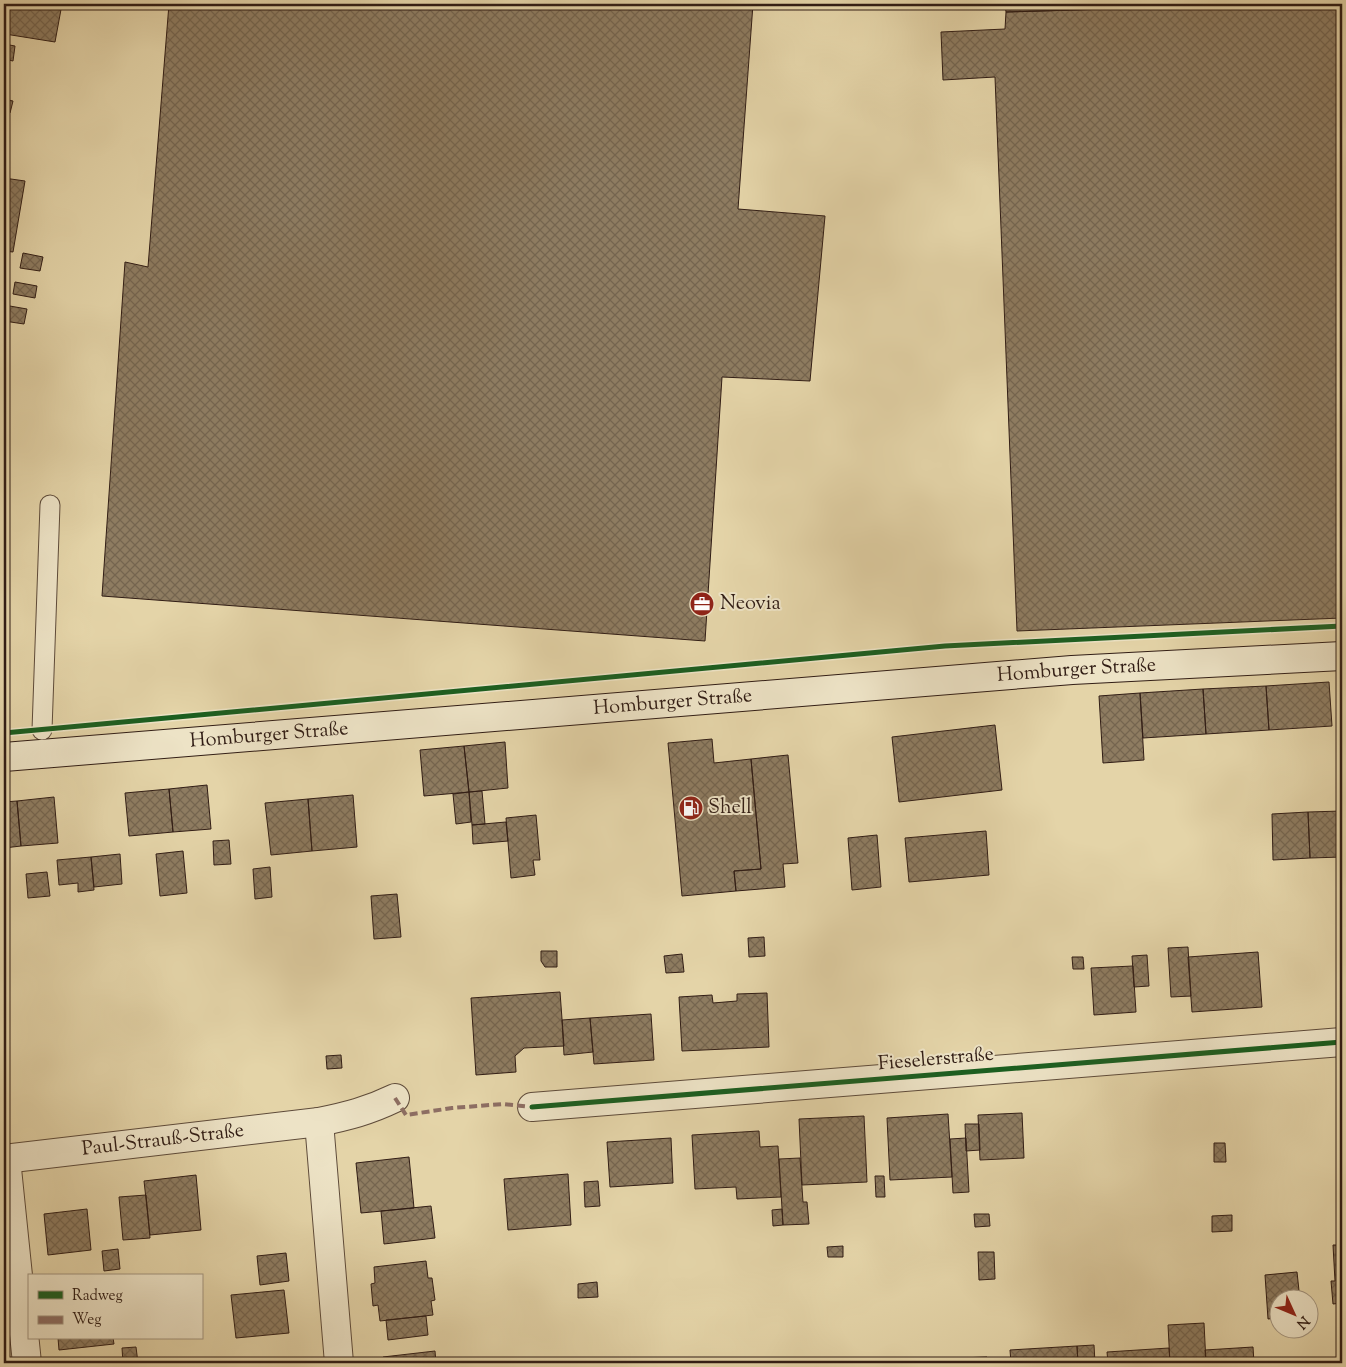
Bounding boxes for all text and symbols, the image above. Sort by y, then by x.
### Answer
place label: Neovia [720,590,781,619]
office icon: Neovia [689,591,715,617]
street label: Homburger Straße [996,651,1157,691]
street label: Homburger Straße [592,682,753,723]
street label: Homburger Straße [189,714,350,756]
place label: Shell [708,794,752,823]
fuel station icon: Shell [678,795,704,821]
street label: Fieselerstraße [877,1040,995,1080]
street label: Paul-Strauß-Straße [80,1116,246,1164]
legend [28,1274,202,1340]
text: Radweg [72,1286,123,1307]
north arrow [1268,1290,1318,1340]
text: Weg [72,1310,102,1331]
text: N [1291,1311,1313,1333]

